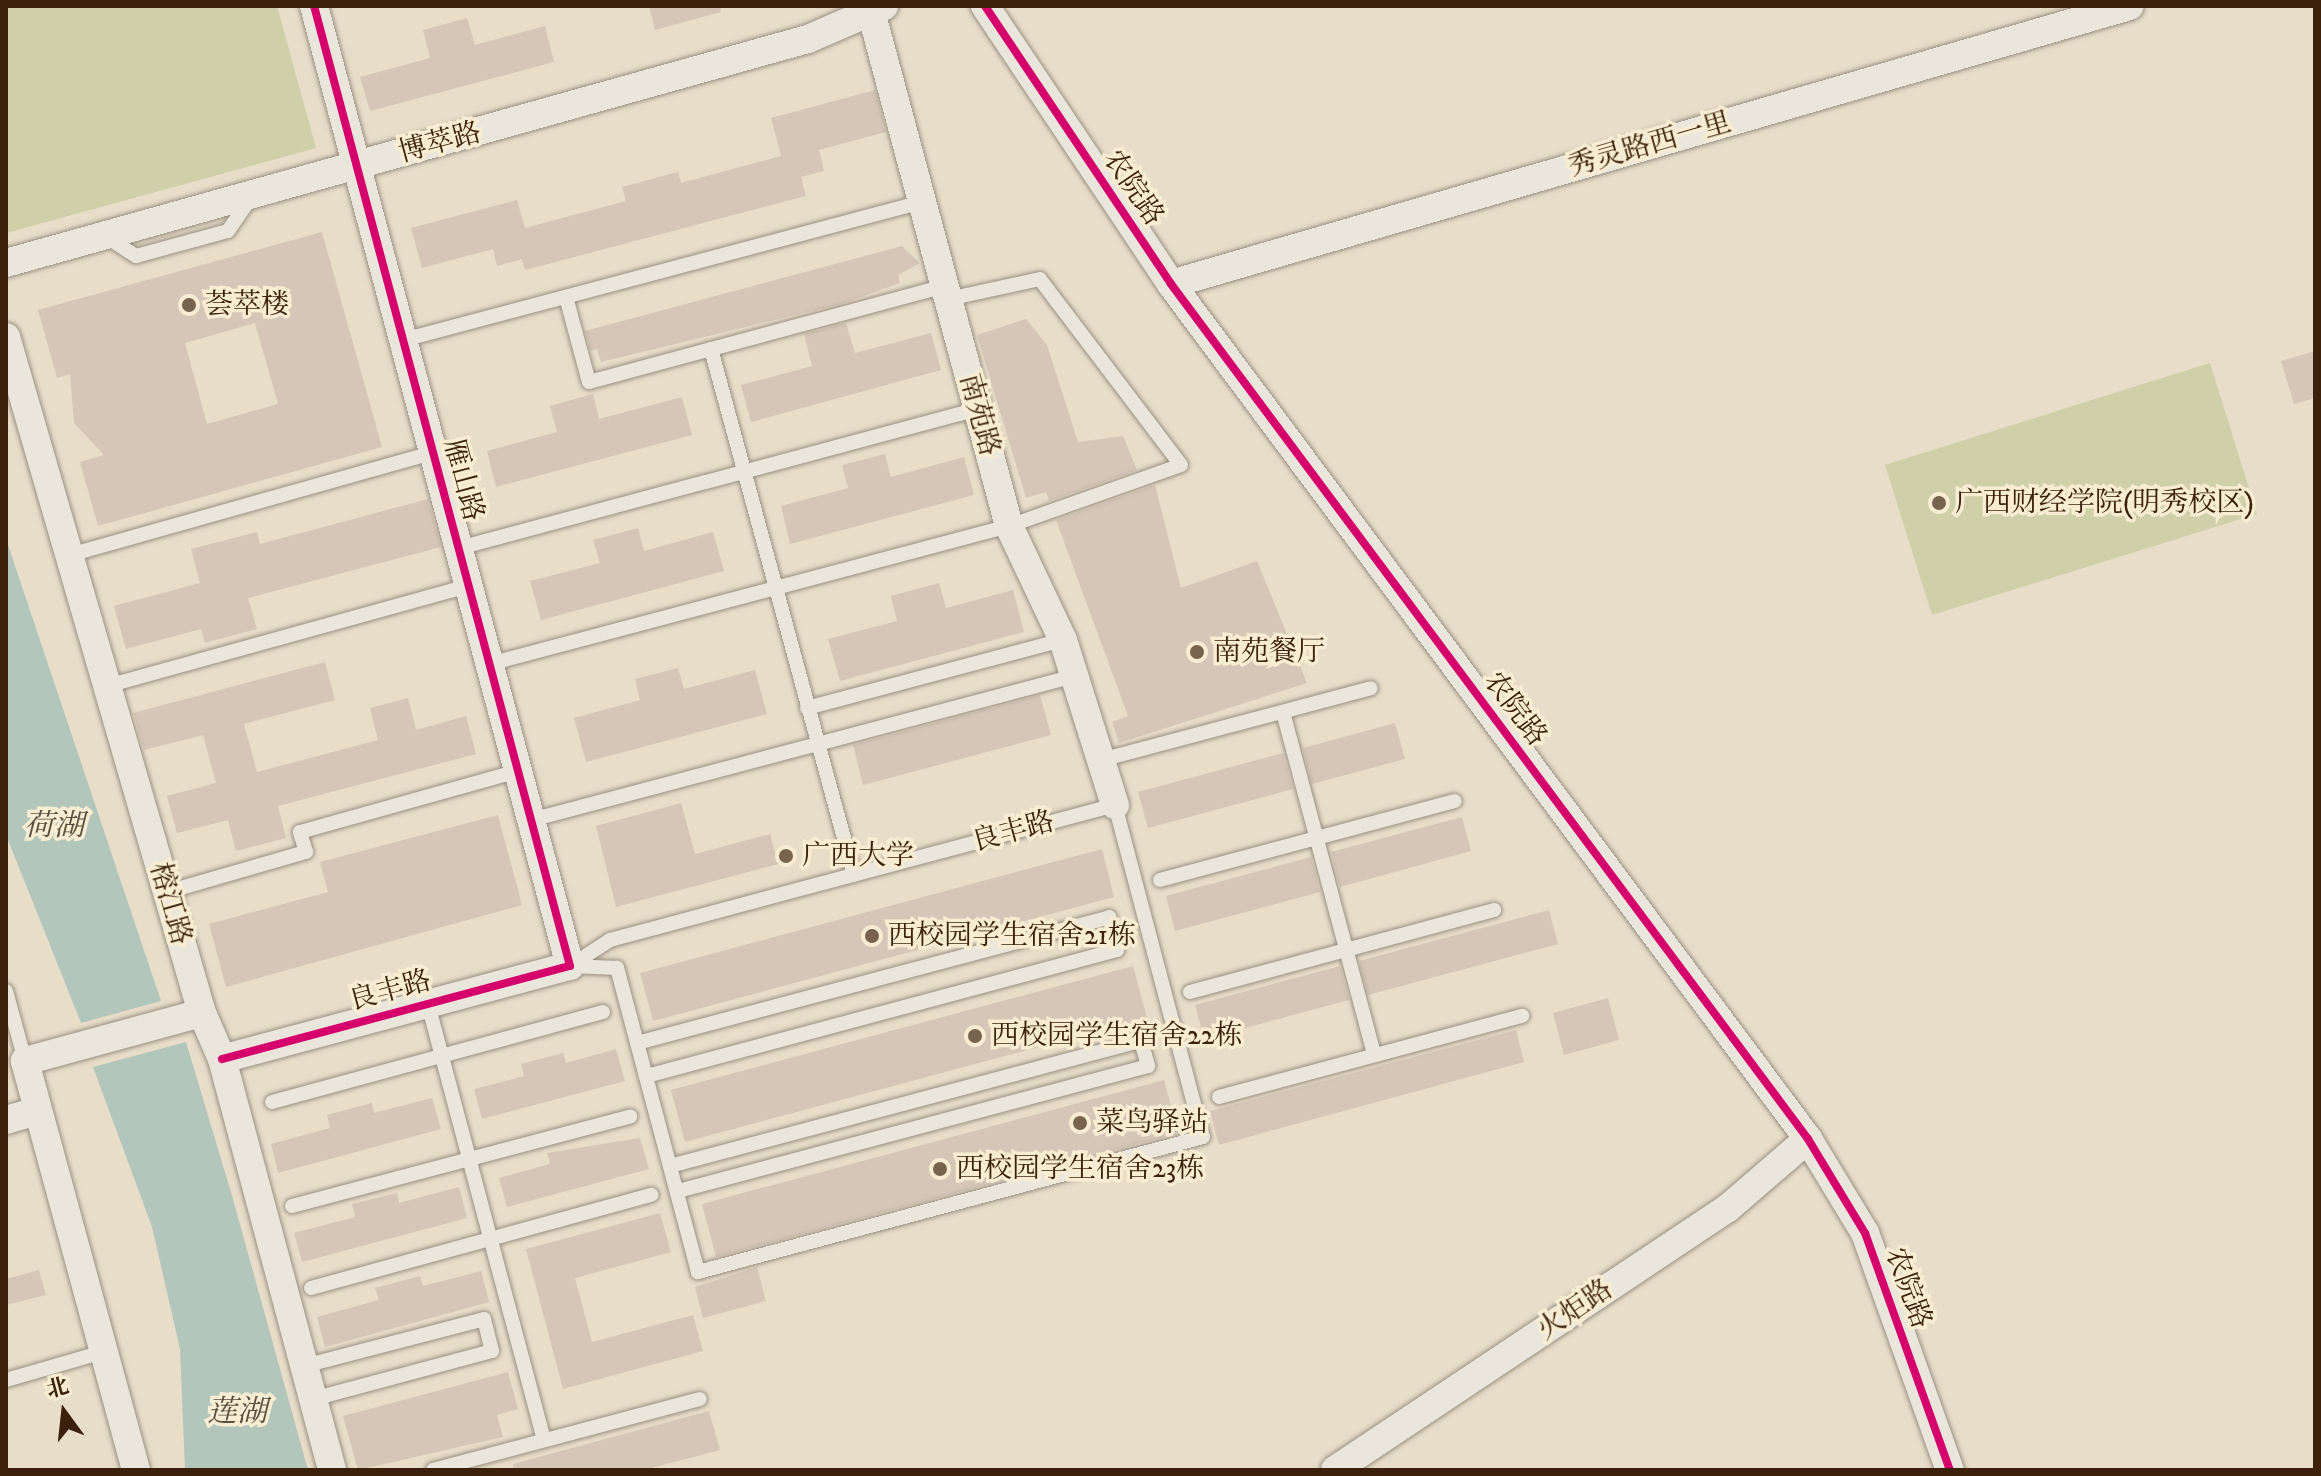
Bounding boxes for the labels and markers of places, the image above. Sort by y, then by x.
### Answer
place label: 荟萃楼 [205,288,289,322]
marker: 荟萃楼 [180,296,198,314]
place label: 广西财经学院(明秀校区) [1955,486,2254,520]
marker: 广西财经学院(明秀校区) [1930,494,1948,512]
place label: 南苑餐厅 [1213,635,1325,669]
marker: 南苑餐厅 [1188,643,1206,661]
place label: 广西大学 [802,839,914,873]
marker: 广西大学 [777,847,795,865]
place label: 西校园学生宿舍21栋 [888,919,1136,953]
marker: 西校园学生宿舍21栋 [863,927,881,945]
place label: 西校园学生宿舍22栋 [991,1019,1243,1053]
marker: 西校园学生宿舍22栋 [966,1027,984,1045]
place label: 菜鸟驿站 [1096,1106,1208,1140]
marker: 菜鸟驿站 [1071,1114,1089,1132]
place label: 西校园学生宿舍23栋 [956,1152,1204,1186]
marker: 西校园学生宿舍23栋 [931,1160,949,1178]

